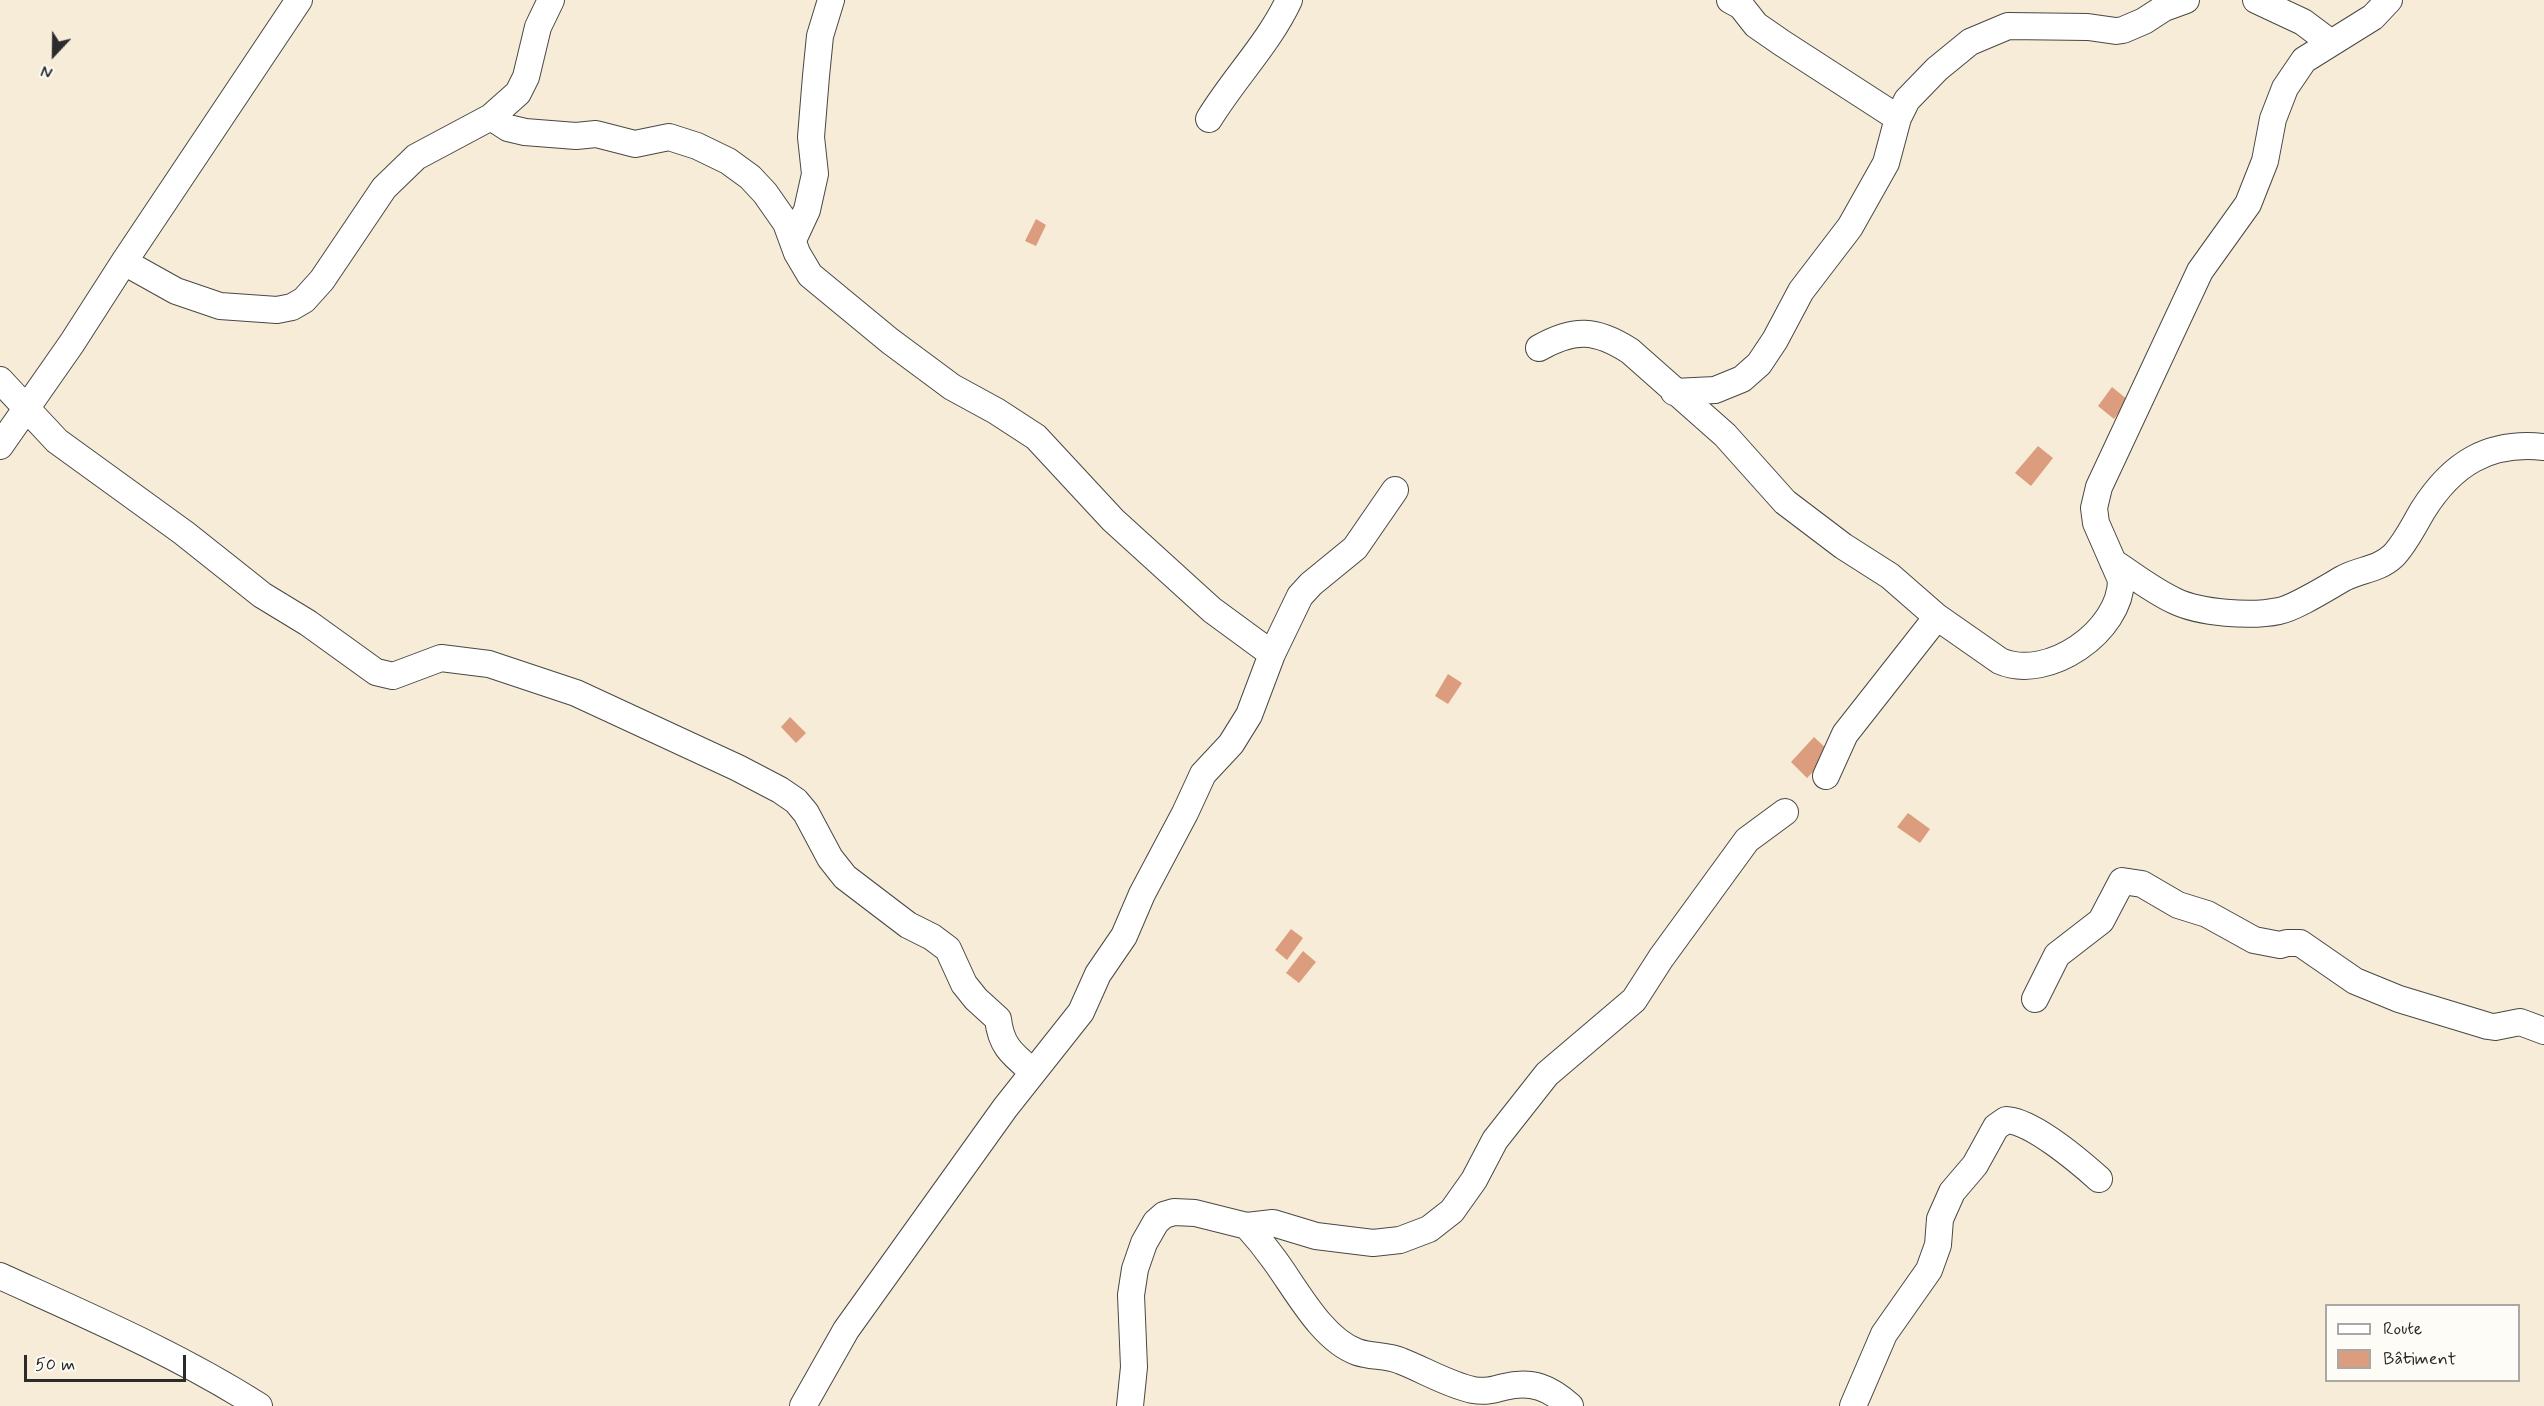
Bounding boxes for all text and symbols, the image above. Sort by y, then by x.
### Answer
north arrow [24,24,84,84]
text: N [38,59,56,83]
legend [2325,1304,2520,1382]
text: Route [2383,1317,2422,1341]
scale bar [27,1343,189,1381]
text: Bâtiment [2383,1347,2456,1371]
text: 50 m [35,1353,75,1377]

